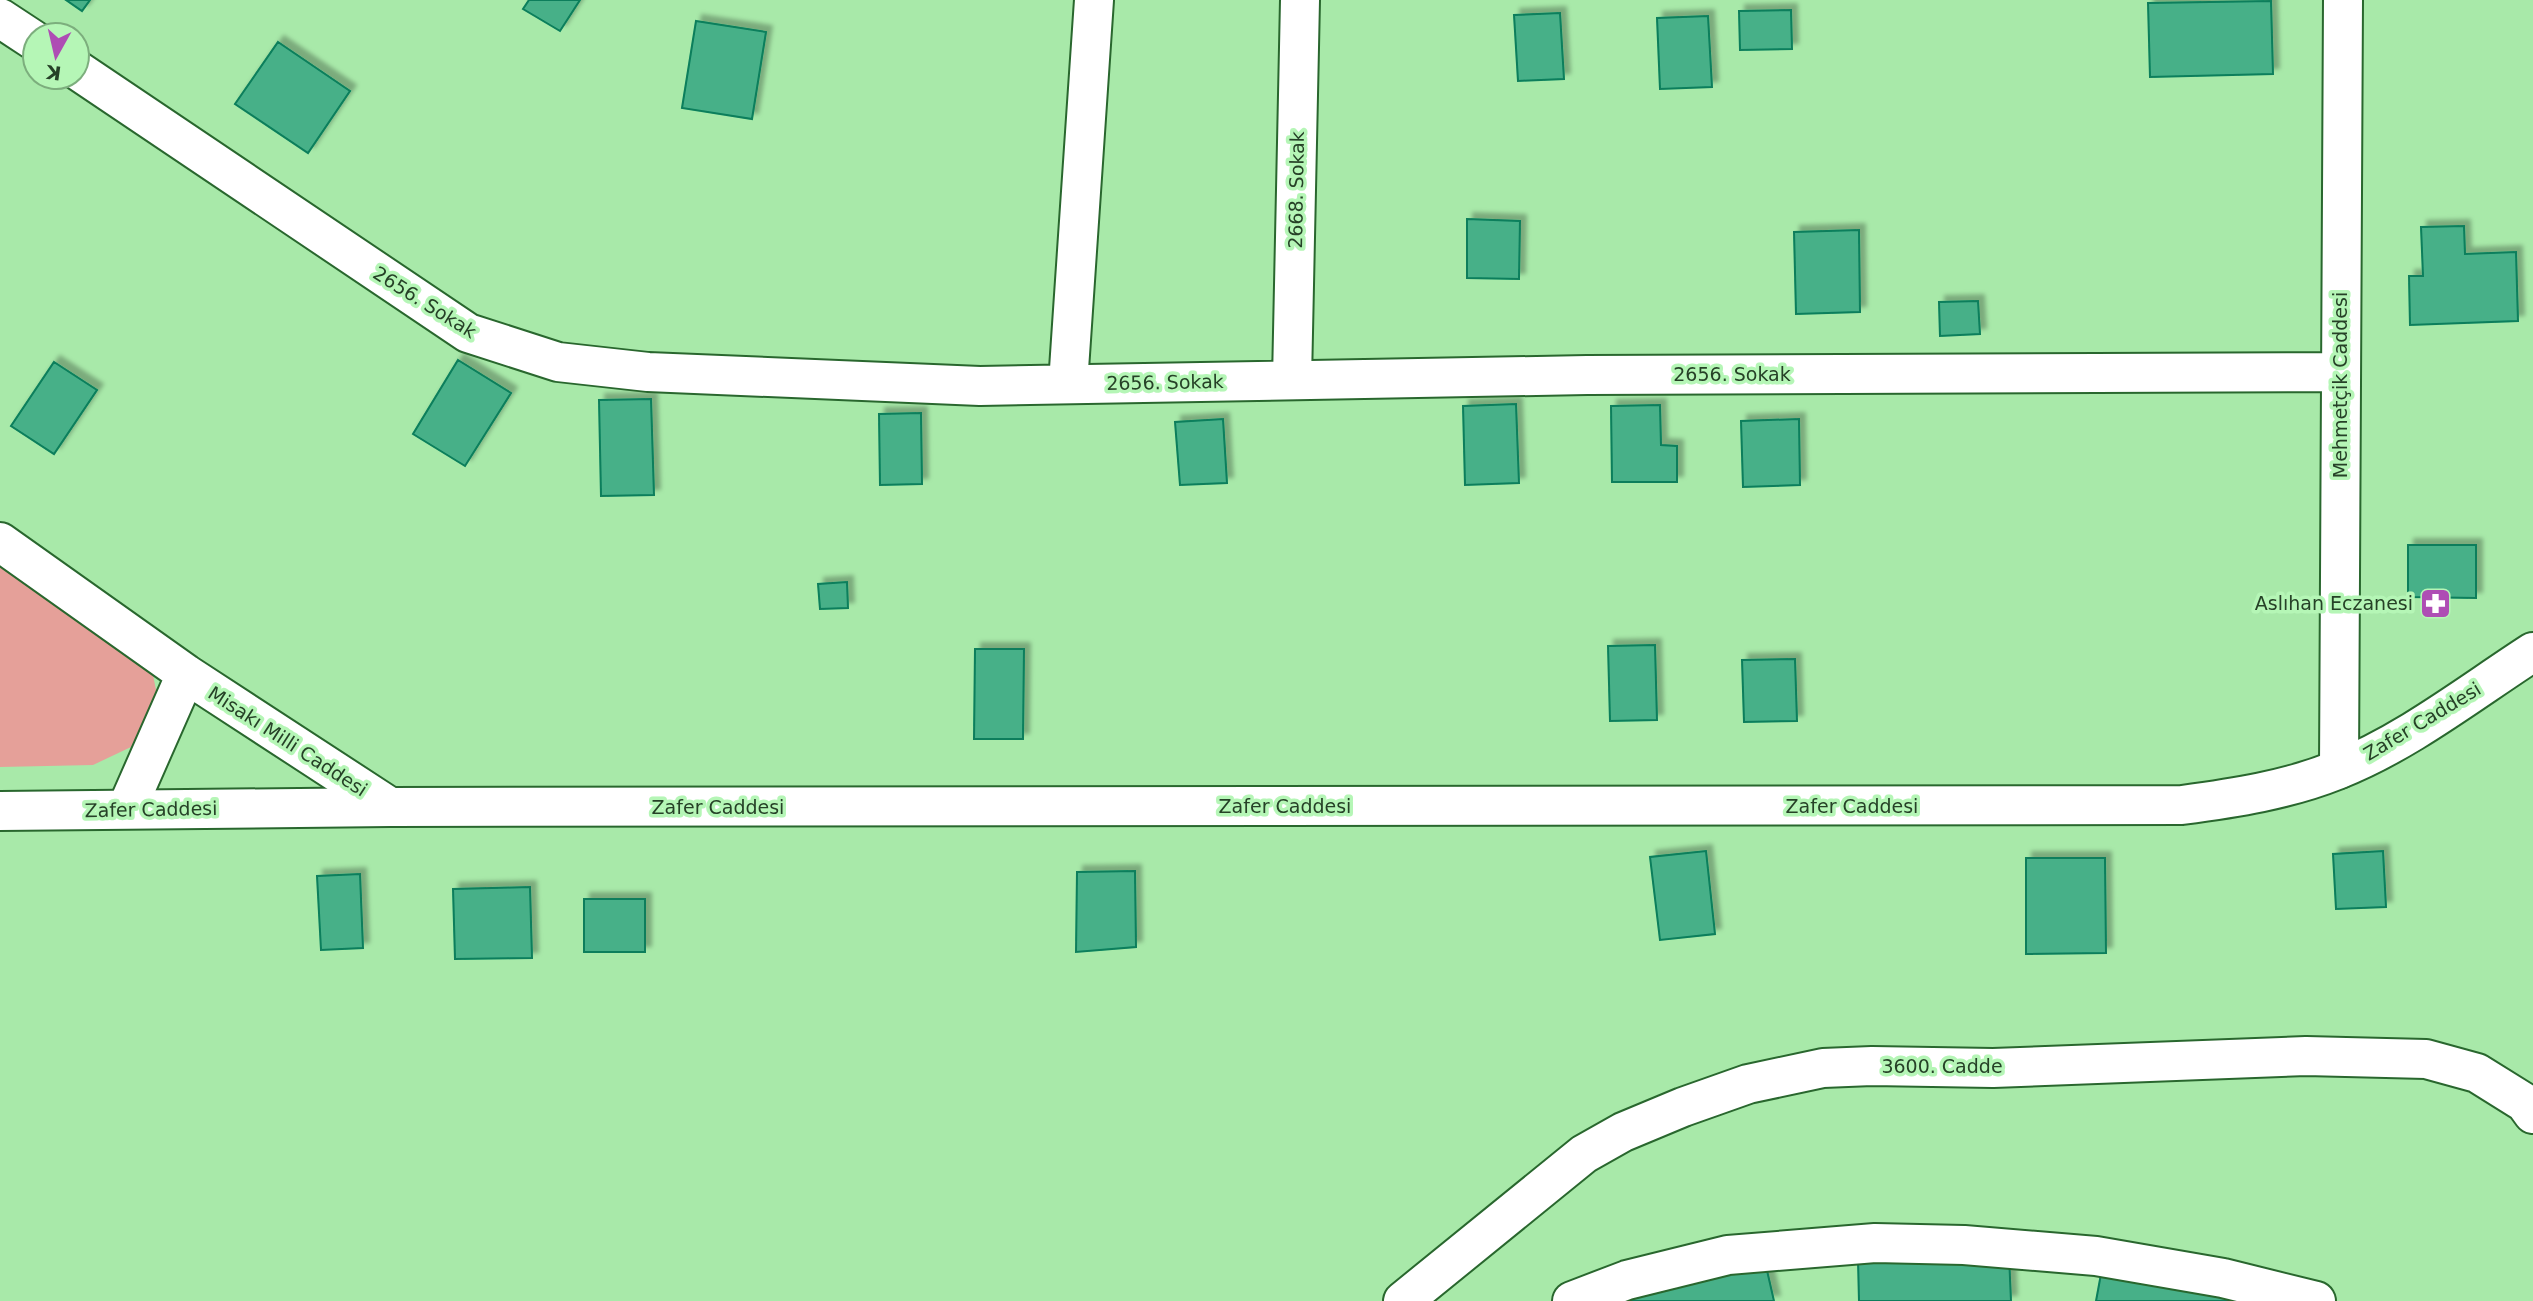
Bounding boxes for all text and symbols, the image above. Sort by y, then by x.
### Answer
north arrow [21,21,91,91]
text: K [44,61,62,85]
street label: 2668. Sokak [1284,131,1308,249]
street label: 2656. Sokak [369,262,481,342]
street label: Mehmetçik Caddesi [2329,292,2351,478]
street label: 2656. Sokak [1673,363,1791,385]
street label: 2656. Sokak [1106,370,1224,394]
pharmacy icon: Aslıhan Eczanesi [2419,586,2453,620]
place label: Aslıhan Eczanesi [2255,592,2413,614]
street label: Zafer Caddesi [2359,677,2485,765]
street label: Misakı Milli Caddesi [204,681,372,801]
street label: Zafer Caddesi [1219,795,1351,817]
street label: Zafer Caddesi [1786,795,1918,817]
street label: Zafer Caddesi [652,796,784,818]
street label: Zafer Caddesi [84,797,218,821]
street label: 3600. Cadde [1881,1055,2003,1077]

